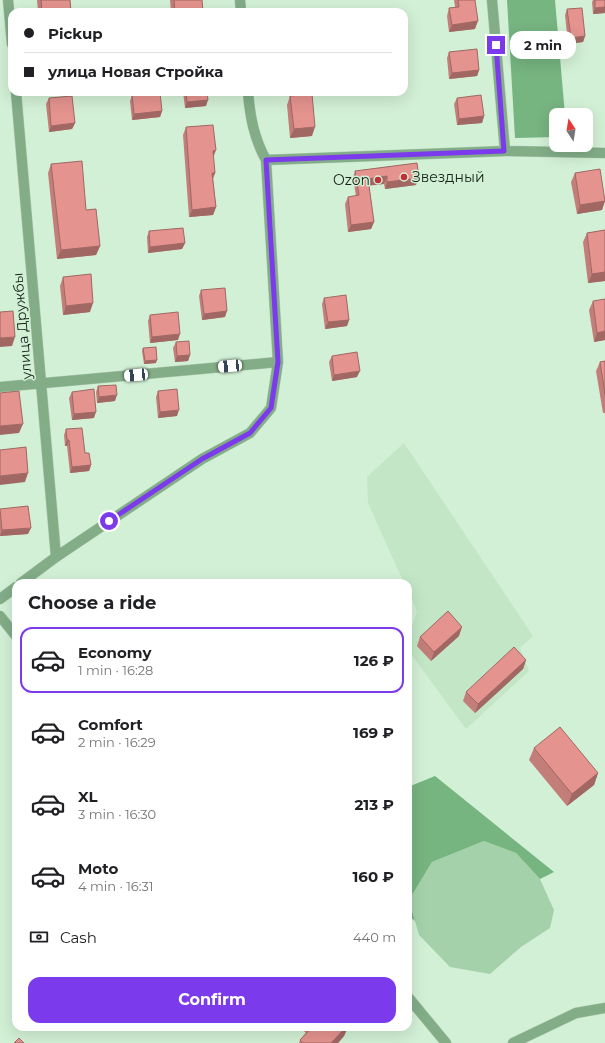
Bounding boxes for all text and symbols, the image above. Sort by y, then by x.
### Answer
text: Pickup [48,24,103,43]
callout: 2 min [510,31,576,59]
route end [487,36,505,54]
text: 2 min [524,37,562,53]
text: улица Новая Стройка [48,62,223,81]
north arrow [549,108,593,152]
map controls [549,108,593,152]
place label: Звездный [412,168,485,186]
place label: Ozon [333,171,370,189]
marker: Звездный [399,172,409,182]
marker: Ozon [373,175,383,185]
street label: улица Дружбы [8,272,36,381]
car [218,359,242,373]
car [124,368,148,382]
route start [100,512,118,530]
text: Choose a ride [28,592,156,614]
icon: car [30,642,66,678]
text: Economy [78,643,151,662]
text: 126 ₽ [354,651,394,670]
text: 1 min · 16:28 [78,662,153,678]
icon: car [30,714,66,750]
text: Comfort [78,715,143,734]
text: 169 ₽ [353,723,394,742]
text: 2 min · 16:29 [78,734,156,750]
icon: car [30,786,66,822]
text: XL [78,787,97,806]
text: 213 ₽ [355,795,394,814]
text: 3 min · 16:30 [78,806,156,822]
icon: car [30,858,66,894]
text: Moto [78,859,118,878]
text: 160 ₽ [352,867,394,886]
text: 4 min · 16:31 [78,878,154,894]
icon: cash [28,926,50,948]
text: Cash [60,928,97,947]
text: 440 m [353,929,396,945]
button: Confirm [28,977,396,1023]

